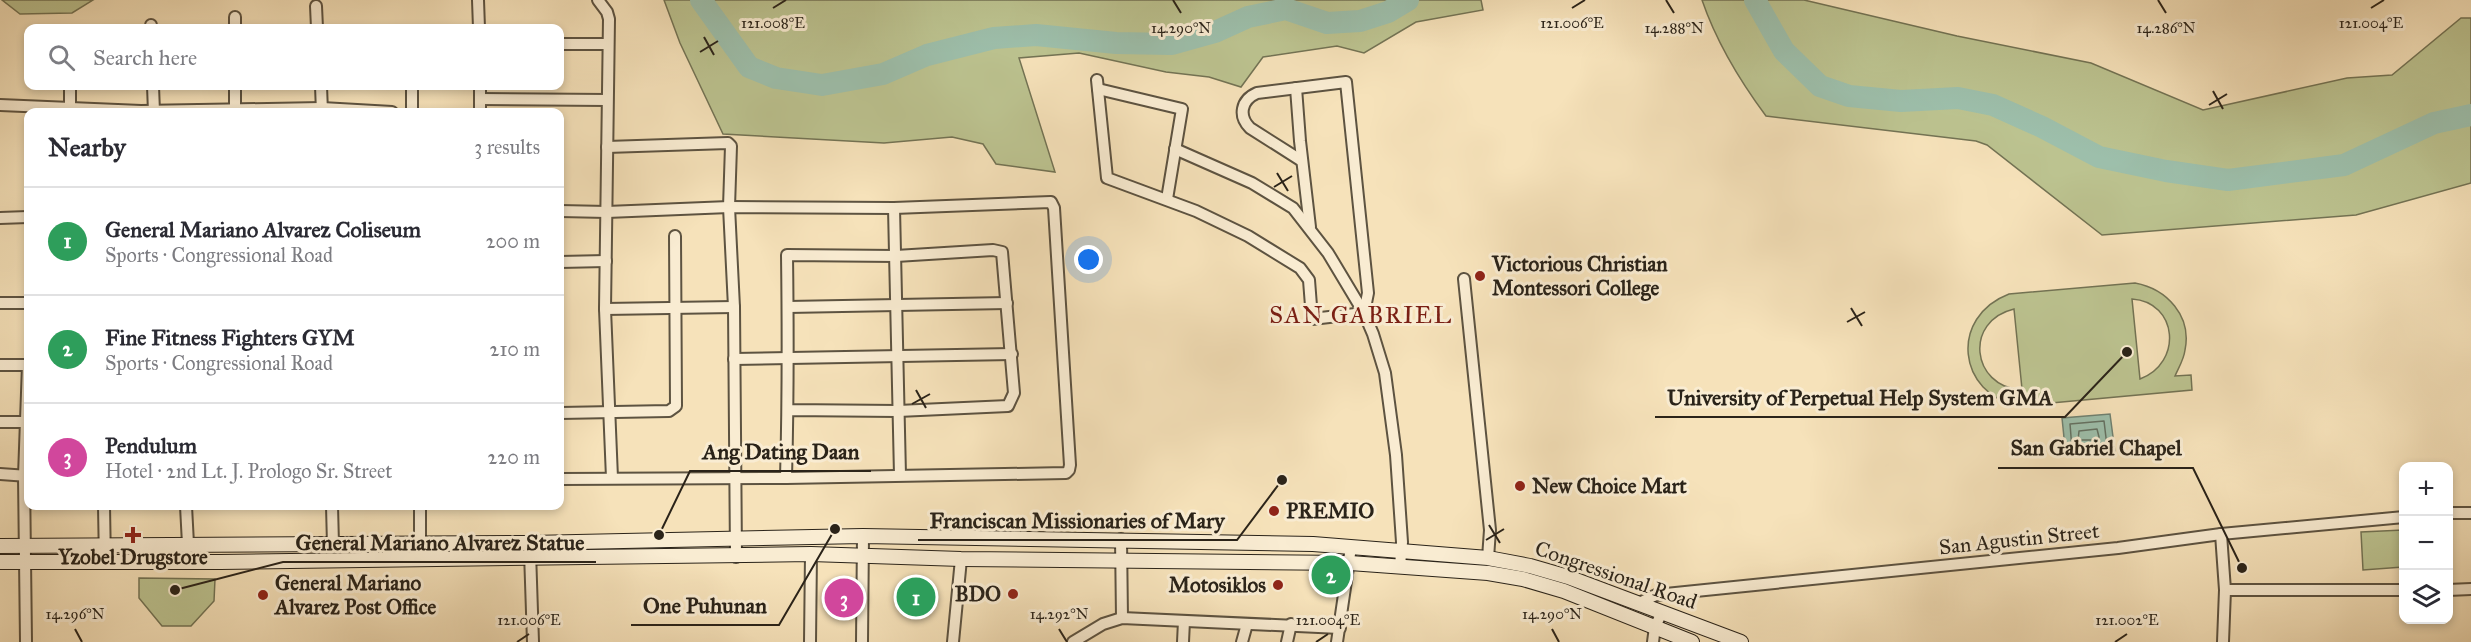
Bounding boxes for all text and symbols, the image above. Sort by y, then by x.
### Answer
text: 121.008°E [741,14,805,32]
text: 121.006°E [1540,14,1604,32]
text: 121.004°E [2339,14,2403,32]
text: 14.290°N [1151,19,1211,37]
text: 14.288°N [1644,19,1704,37]
text: 14.286°N [2137,19,2196,37]
search box [24,24,564,90]
icon: search [45,41,78,74]
text: Search here [93,44,197,71]
text: Nearby [48,131,126,163]
text: 3 results [474,135,540,159]
text: General Mariano Alvarez Coliseum [105,216,421,243]
text: 1 [64,229,71,253]
text: 200 m [486,229,540,253]
text: Sports · Congressional Road [105,243,333,267]
your location [1074,245,1103,274]
place label: Victorious Christian Montessori College [1491,251,1668,301]
marker: Victorious Christian Montessori College [1473,269,1487,283]
district label: SAN GABRIEL [1269,300,1453,330]
text: Fine Fitness Fighters GYM [105,324,355,351]
text: 2 [63,337,72,361]
text: 210 m [490,337,540,361]
text: Sports · Congressional Road [105,351,333,375]
callout: University of Perpetual Help System GMA [1655,377,2065,417]
text: University of Perpetual Help System GMA [1667,384,2053,411]
callout: San Gabriel Chapel [1998,428,2193,468]
callout: Ang Dating Daan [690,431,871,471]
text: Pendulum [105,432,197,459]
text: San Gabriel Chapel [2010,434,2183,461]
text: Ang Dating Daan [701,438,860,465]
text: 3 [64,445,72,469]
text: 220 m [488,445,540,469]
text: Hotel · 2nd Lt. J. Prologo Sr. Street [105,459,392,483]
map controls [2399,462,2453,624]
button: + [2399,462,2453,516]
place label: New Choice Mart [1532,473,1687,499]
marker: New Choice Mart [1513,479,1527,493]
place label: PREMIO [1286,498,1374,524]
callout: Franciscan Missionaries of Mary [918,500,1237,540]
marker: PREMIO [1267,504,1281,518]
text: Franciscan Missionaries of Mary [929,507,1226,534]
button: − [2399,516,2453,570]
street label: San Agustin Street [1938,518,2101,560]
callout: General Mariano Alvarez Statue [283,522,596,562]
marker: Yzobel Drugstore [126,528,140,542]
text: General Mariano Alvarez Statue [296,529,584,556]
street label: Congressional Road [1532,535,1701,615]
place label: Yzobel Drugstore [57,544,208,570]
pin: 2 [1312,552,1350,598]
place label: General Mariano Alvarez Post Office [273,570,437,620]
button: layers [2399,570,2453,624]
place label: Motosiklos [1169,572,1266,598]
pin: 1 [896,574,936,620]
pin: 3 [824,576,864,620]
marker: Motosiklos [1271,578,1285,592]
place label: BDO [955,581,1001,607]
callout: One Puhunan [631,585,779,625]
marker: BDO [1006,587,1020,601]
marker: General Mariano Alvarez Post Office [256,588,270,602]
text: One Puhunan [643,592,767,619]
text: 14.296°N [45,605,105,623]
text: 14.292°N [1030,605,1089,623]
text: 14.290°N [1522,605,1582,623]
text: 121.006°E [497,611,561,629]
text: 121.004°E [1296,611,1360,629]
text: 121.002°E [2095,611,2159,629]

